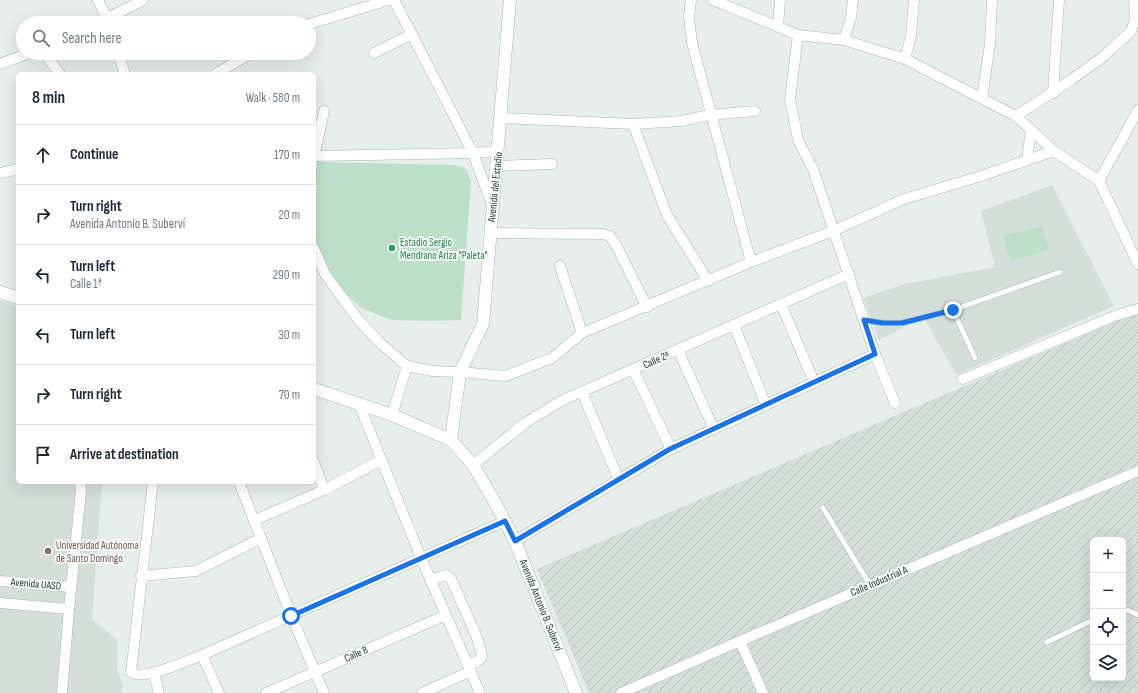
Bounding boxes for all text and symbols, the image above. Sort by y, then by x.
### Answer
search box [16,16,316,60]
icon: search [30,27,52,49]
text: Search here [62,29,122,48]
text: 8 min [32,88,65,108]
text: Walk · 580 m [246,90,300,106]
icon: ahead [32,144,54,166]
text: Continue [70,145,119,164]
text: 170 m [274,147,300,163]
street label: Avenida del Estadio [485,151,505,224]
text: Turn right [70,197,122,216]
icon: right [32,204,54,226]
text: 20 m [278,207,300,223]
text: Avenida Antonio B. Suberví [70,216,185,232]
place label: Estadio Sergio Mendrano Ariza "Paleta" [400,236,488,262]
marker: Estadio Sergio Mendrano Ariza "Paleta" [387,243,397,253]
text: Turn left [70,257,115,276]
icon: left [32,264,54,286]
text: 290 m [273,267,300,283]
text: Calle 1ª [70,276,102,292]
route end [944,301,962,319]
icon: left [32,324,54,346]
text: Turn left [70,325,115,344]
text: 30 m [278,327,300,343]
street label: Calle 2ª [641,348,671,372]
icon: right [32,384,54,406]
text: Turn right [70,385,122,404]
text: 70 m [279,387,300,403]
icon: arrive [32,444,54,466]
text: Arrive at destination [70,445,179,464]
map controls [1090,537,1126,681]
button: + [1090,537,1126,573]
place label: Universidad Autónoma de Santo Domingo [56,539,139,565]
marker: Universidad Autónoma de Santo Domingo [43,546,53,556]
street label: Avenida Antonio B. Suberví [516,556,566,654]
street label: Calle Industrial A [848,563,910,599]
button: − [1090,573,1126,609]
street label: Avenida UASD [9,575,62,593]
route start [282,607,300,625]
button: locate [1090,609,1126,645]
street label: Calle B [342,643,370,665]
button: layers [1090,645,1126,681]

